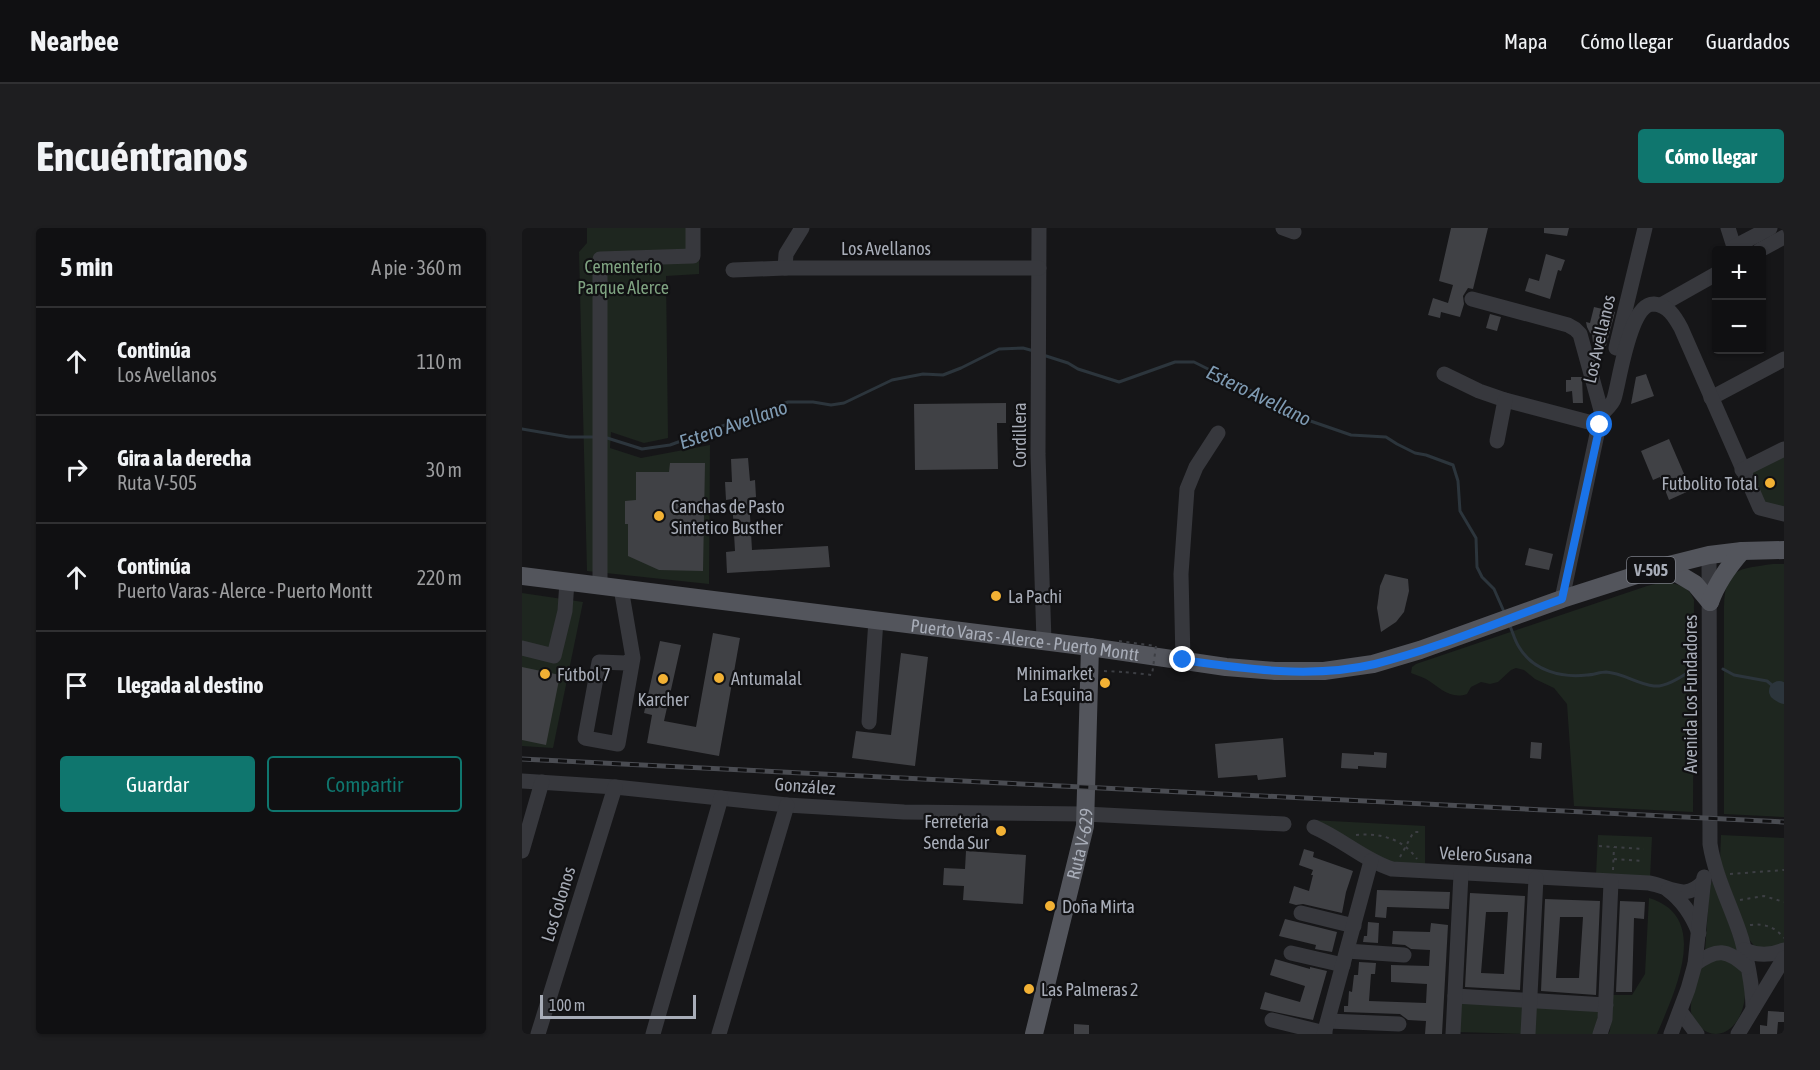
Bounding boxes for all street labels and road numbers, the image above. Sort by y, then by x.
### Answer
street label: Los Avellanos [841,238,931,259]
street label: Los Avellanos [1579,293,1619,385]
street label: Cordillera [1009,402,1030,468]
road number: V-505 [1627,557,1675,583]
street label: Puerto Varas - Alerce - Puerto Montt [910,614,1141,665]
street label: Avenida Los Fundadores [1680,615,1701,773]
street label: González [774,773,837,799]
street label: Ruta V-629 [1062,808,1096,881]
street label: Velero Susana [1439,842,1533,868]
street label: Los Colonos [537,864,579,944]

